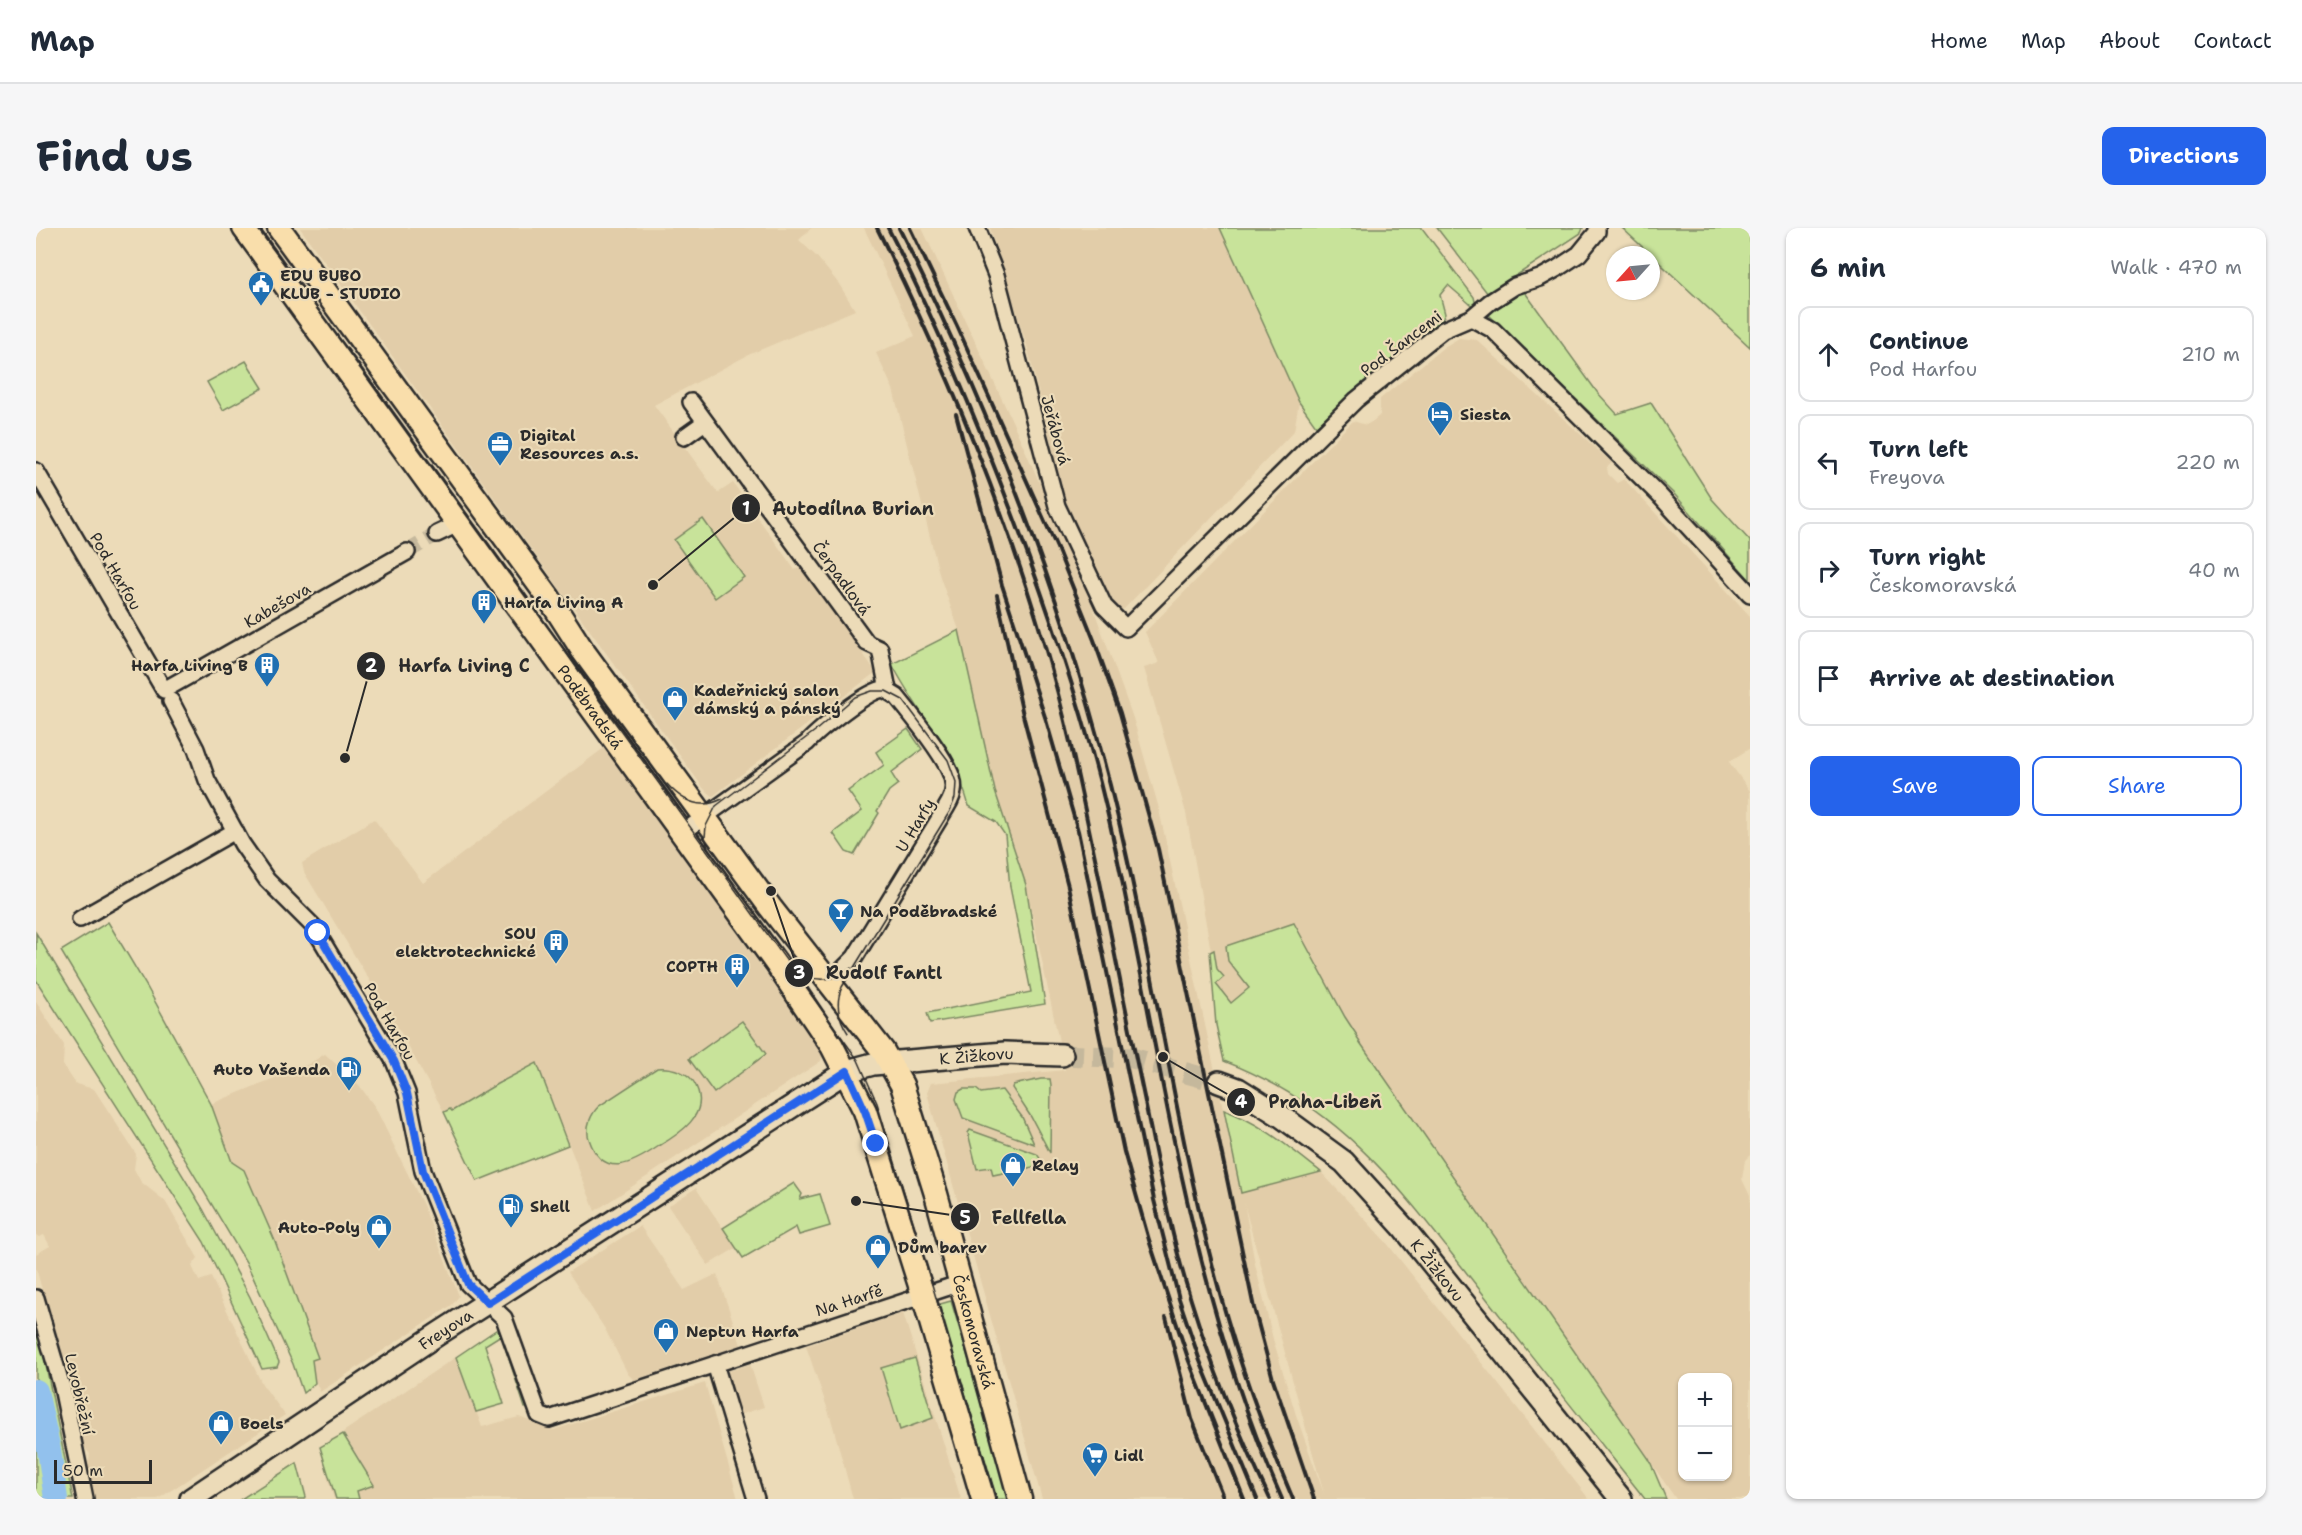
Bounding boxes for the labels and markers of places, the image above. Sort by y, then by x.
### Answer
place label: EDU BUBO KLUB - STUDIO [280,265,401,304]
public building icon: EDU BUBO KLUB - STUDIO [246,269,276,307]
hotel icon: Siesta [1425,399,1455,437]
place label: Siesta [1460,404,1511,425]
place label: Digital Resources a.s. [520,425,639,464]
office icon: Digital Resources a.s. [485,429,515,467]
callout: Autodílna Burian [731,490,946,526]
building icon: Harfa Living A [469,587,499,625]
place label: Harfa Living A [504,592,623,613]
callout: Harfa Living C [356,648,541,684]
building icon: Harfa Living B [252,650,282,688]
place label: Harfa Living B [131,655,248,676]
place label: Kadeřnický salon dámský a pánský [694,680,841,719]
shop icon: Kadeřnický salon dámský a pánský [660,684,690,722]
bar icon: Na Poděbradské [826,896,856,934]
place label: Na Poděbradské [860,901,998,922]
place label: SOU elektrotechnické [396,923,536,962]
building icon: SOU elektrotechnické [541,927,571,965]
building icon: COPTH [722,951,752,989]
callout: Rudolf Fantl [784,955,955,991]
place label: COPTH [666,956,718,977]
fuel station icon: Auto Vašenda [334,1054,364,1092]
place label: Auto Vašenda [213,1059,330,1080]
callout: Praha-Libeň [1226,1084,1394,1120]
shop icon: Relay [998,1150,1028,1188]
place label: Relay [1032,1155,1079,1176]
fuel station icon: Shell [496,1191,526,1229]
place label: Shell [530,1196,571,1217]
callout: Fellfella [950,1199,1078,1235]
shop icon: Auto-Poly [364,1212,394,1250]
place label: Auto-Poly [278,1217,360,1238]
shop icon: Dům barev [863,1232,893,1270]
place label: Dům barev [898,1237,987,1258]
shop icon: Neptun Harfa [651,1316,681,1354]
place label: Neptun Harfa [686,1321,799,1342]
shop icon: Boels [206,1408,236,1446]
place label: Boels [240,1413,284,1434]
supermarket icon: Lidl [1080,1440,1110,1478]
place label: Lidl [1114,1445,1144,1466]

